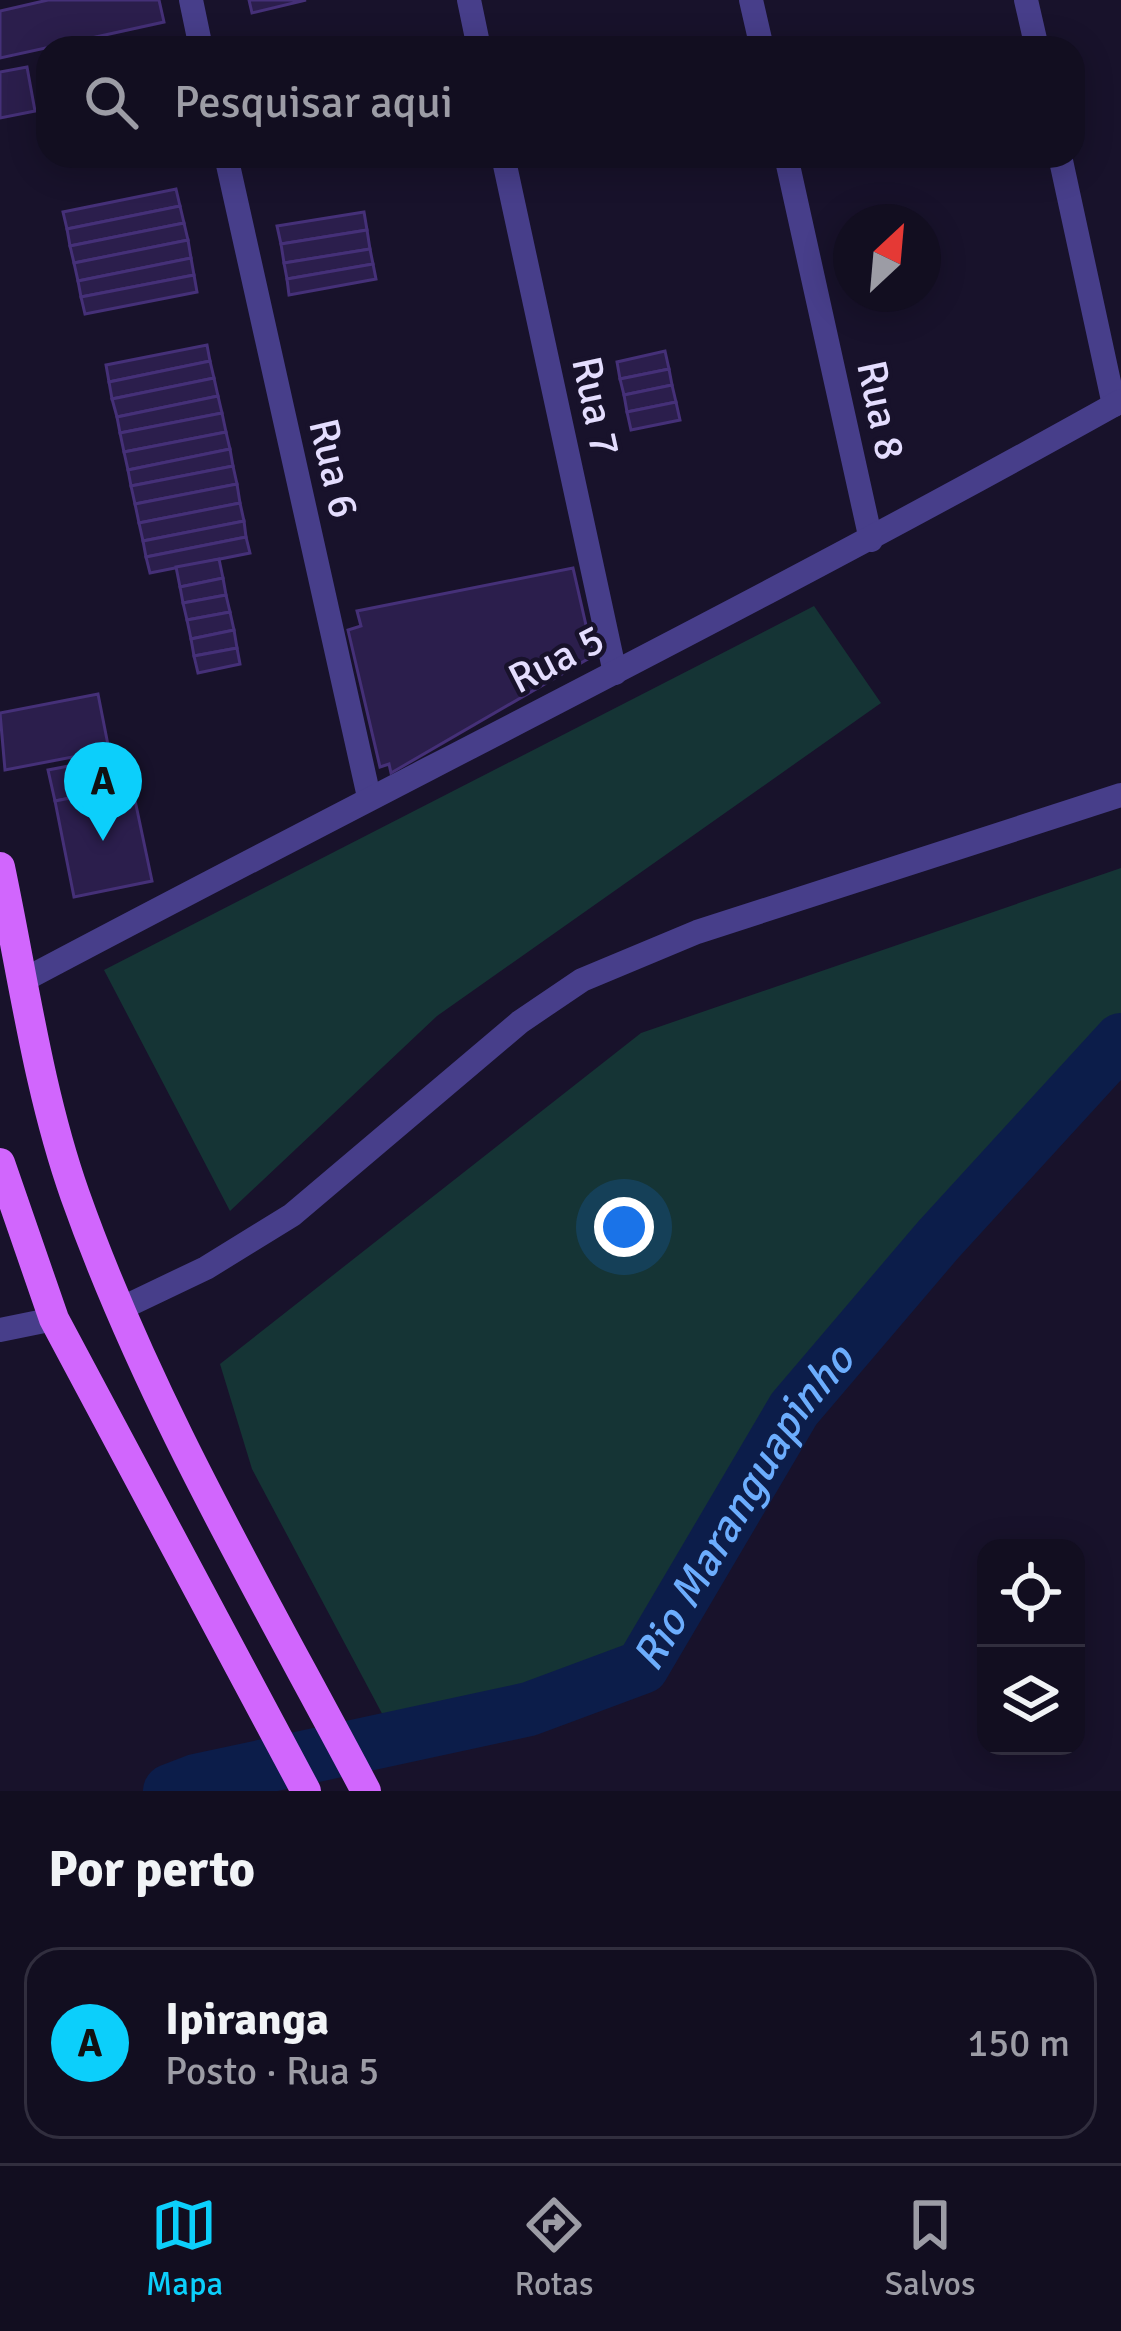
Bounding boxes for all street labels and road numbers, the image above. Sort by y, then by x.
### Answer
street label: Rua 7 [560,352,631,461]
street label: Rua 8 [845,356,916,465]
street label: Rua 6 [297,414,370,523]
street label: Rua 5 [500,614,613,705]

